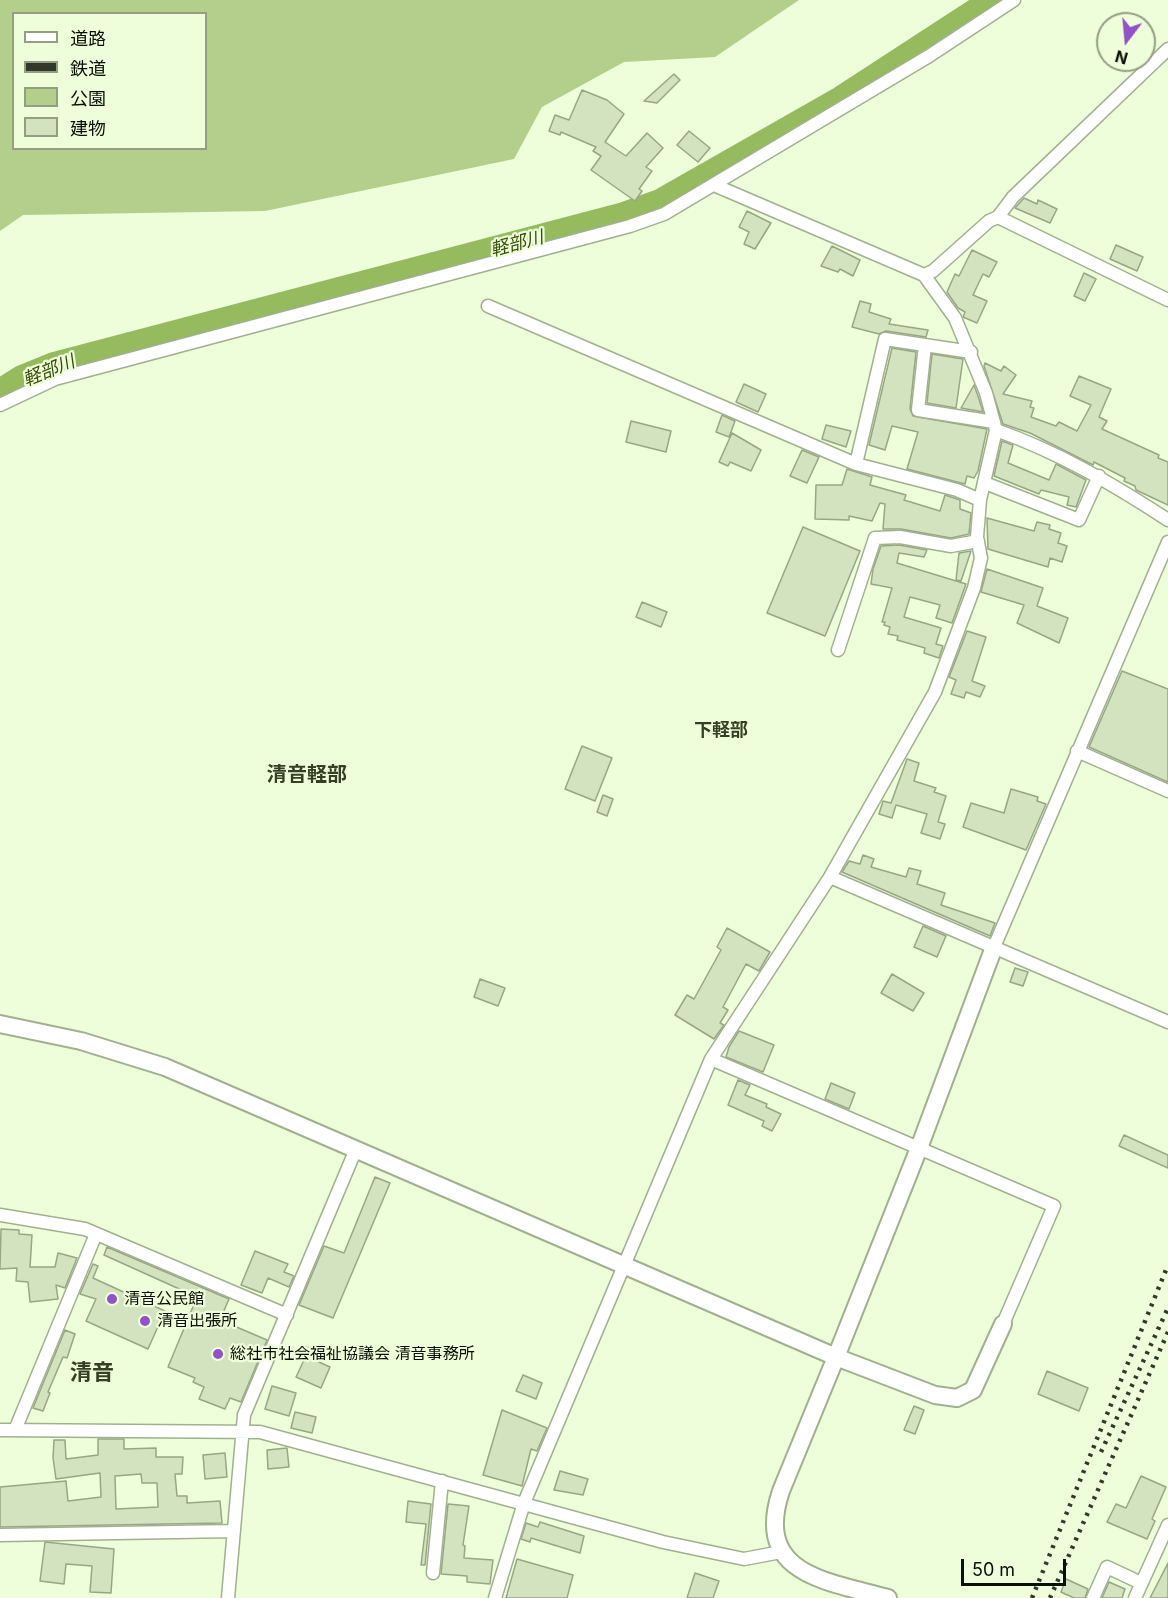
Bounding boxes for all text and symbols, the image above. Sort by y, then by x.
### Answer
legend [12,12,207,150]
north arrow [1096,12,1156,72]
text: 道路 [70,28,106,49]
text: N [1113,46,1130,69]
text: 鉄道 [70,58,106,79]
text: 公園 [70,88,106,109]
text: 建物 [70,118,106,139]
water label: 軽部川 [488,227,546,261]
water label: 軽部川 [20,351,78,391]
district label: 下軽部 [694,720,748,742]
district label: 清音軽部 [267,763,347,787]
place label: 清音公民館 [124,1289,204,1309]
marker: 清音公民館 [105,1292,119,1306]
place label: 清音出張所 [157,1311,237,1331]
marker: 清音出張所 [138,1314,152,1328]
place label: 総社市社会福祉協議会 清音事務所 [230,1344,474,1364]
marker: 総社市社会福祉協議会 清音事務所 [211,1347,225,1361]
district label: 清音 [70,1360,114,1386]
scale bar [964,1547,1069,1585]
text: 50 m [972,1559,1015,1580]

